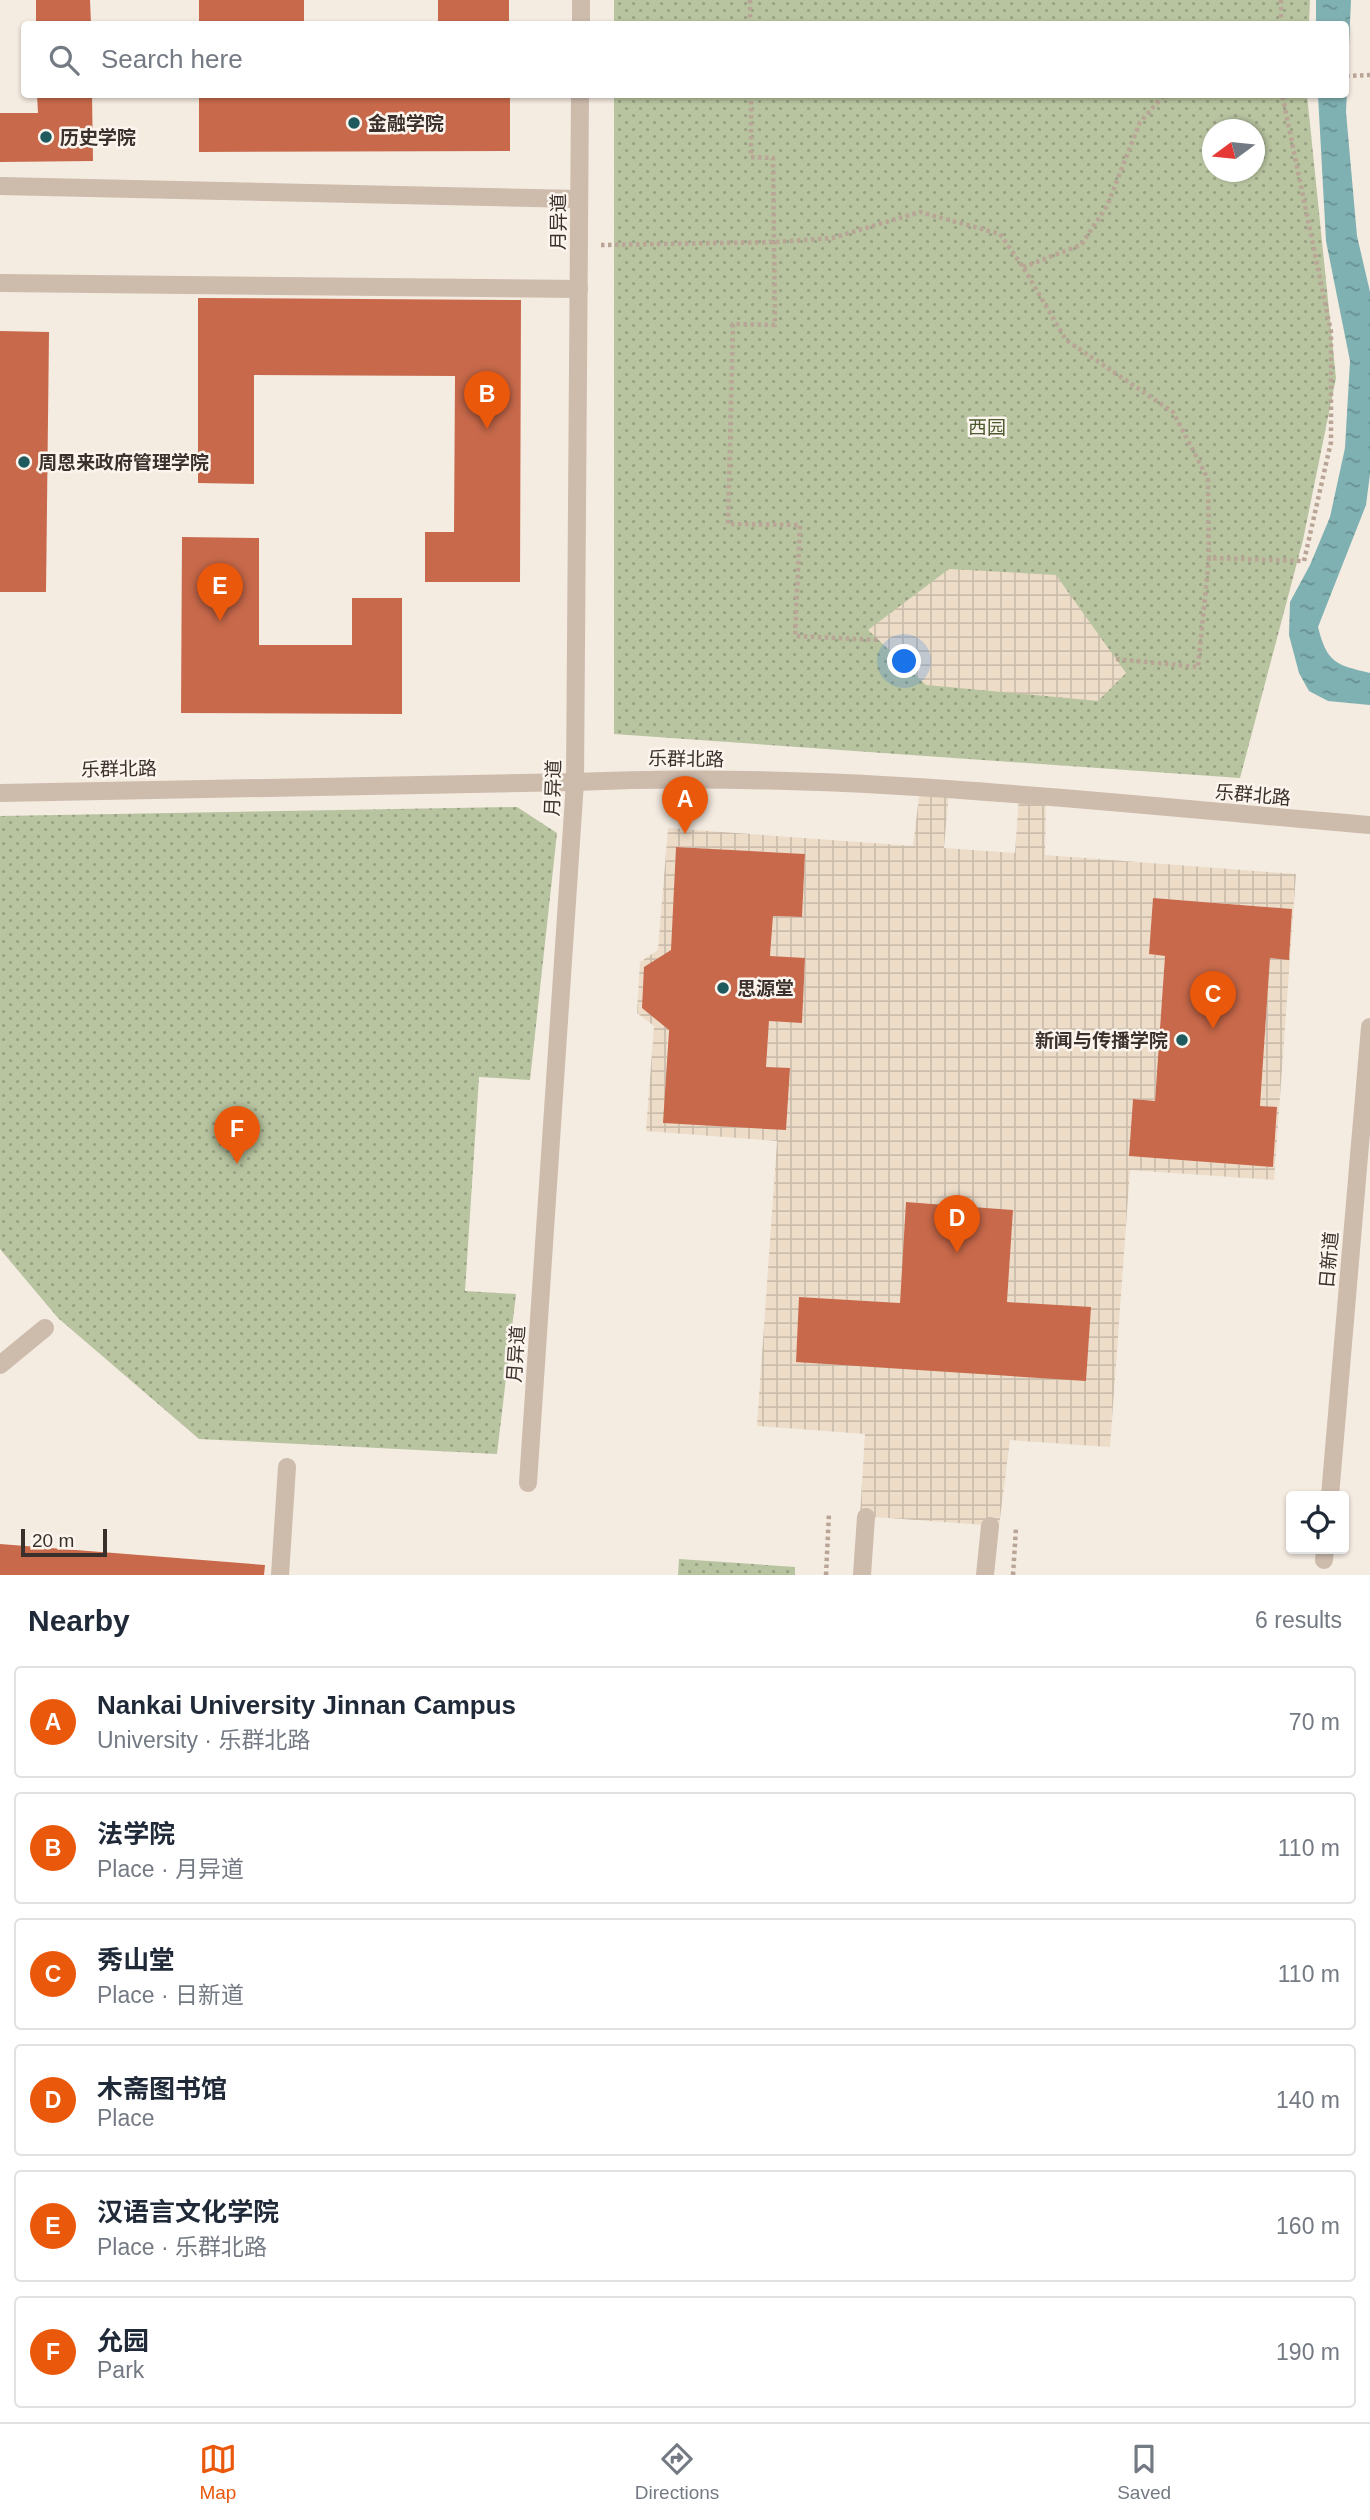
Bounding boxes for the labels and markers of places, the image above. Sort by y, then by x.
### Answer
place label: 金融学院 [368,113,444,134]
marker: 金融学院 [346,115,362,131]
place label: 历史学院 [60,127,136,148]
marker: 历史学院 [38,129,54,145]
pin: B [464,371,510,429]
place label: 周恩来政府管理学院 [38,452,209,473]
marker: 周恩来政府管理学院 [16,454,32,470]
pin: E [197,563,243,621]
pin: A [662,776,708,834]
pin: C [1190,971,1236,1029]
place label: 思源堂 [737,978,794,999]
marker: 思源堂 [715,980,731,996]
place label: 新闻与传播学院 [1035,1030,1168,1051]
marker: 新闻与传播学院 [1174,1032,1190,1048]
pin: F [214,1106,260,1164]
pin: D [934,1195,980,1253]

